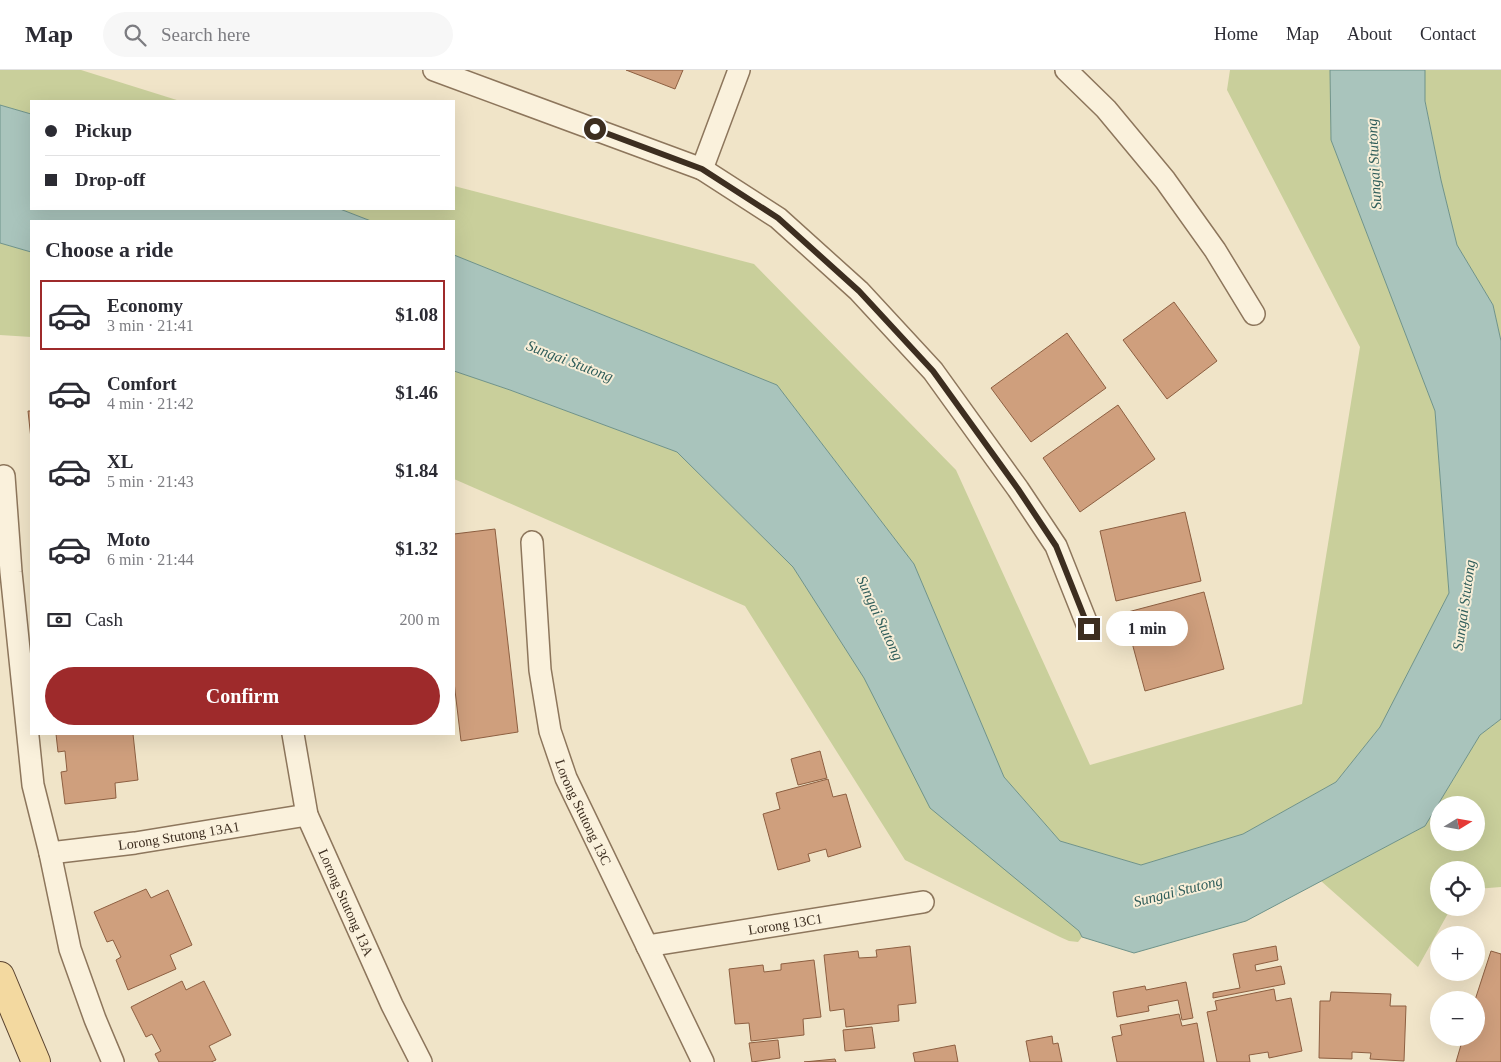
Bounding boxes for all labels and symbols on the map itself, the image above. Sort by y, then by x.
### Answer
route start [584,118,606,140]
water label: Sungai Stutong [1364,118,1384,210]
water label: Sungai Stutong [525,337,616,385]
water label: Sungai Stutong [1450,558,1478,651]
water label: Sungai Stutong [853,573,907,663]
callout: 1 min [1106,612,1189,646]
route end [1078,618,1100,640]
street label: Lorong Stutong 13C [552,757,614,868]
north arrow [1430,796,1485,851]
street label: Lorong Stutong 13A1 [117,819,241,853]
street label: Lorong Stutong 13A [315,847,377,959]
water label: Sungai Stutong [1132,872,1225,910]
street label: Lorong 13C1 [747,911,824,938]

